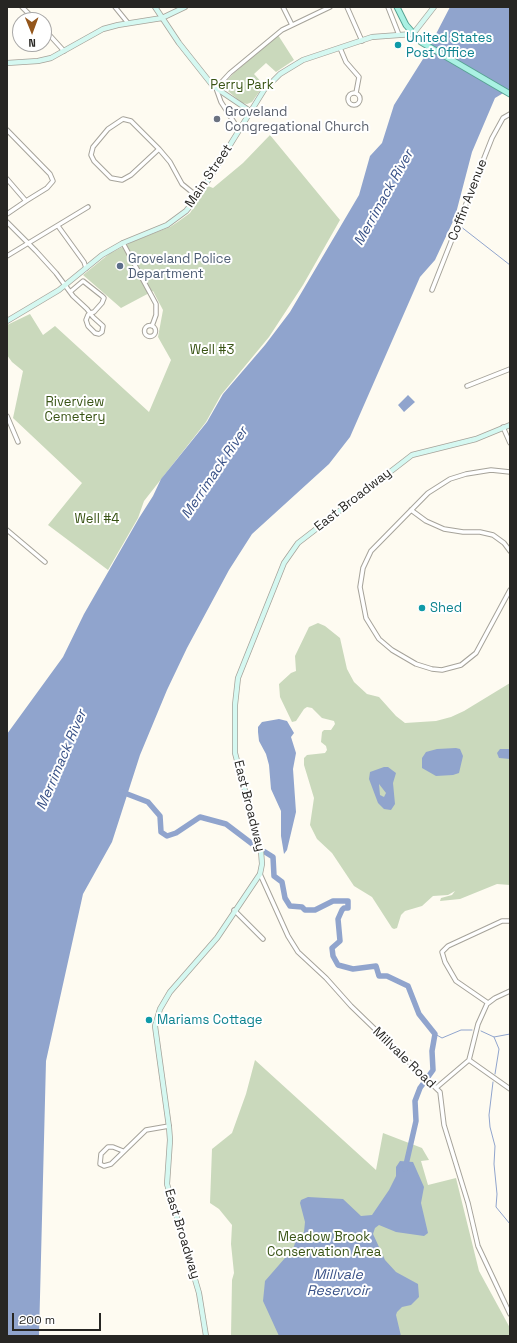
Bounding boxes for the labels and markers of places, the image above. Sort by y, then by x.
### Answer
place label: United States Post Office [406,30,492,61]
marker: United States Post Office [393,40,403,50]
place label: Groveland Congregational Church [225,104,369,135]
marker: Groveland Congregational Church [212,114,222,124]
place label: Groveland Police Department [128,251,231,282]
marker: Groveland Police Department [115,261,125,271]
place label: Shed [430,600,462,616]
marker: Shed [417,603,427,613]
place label: Mariams Cottage [157,1012,263,1028]
marker: Mariams Cottage [144,1015,154,1025]

